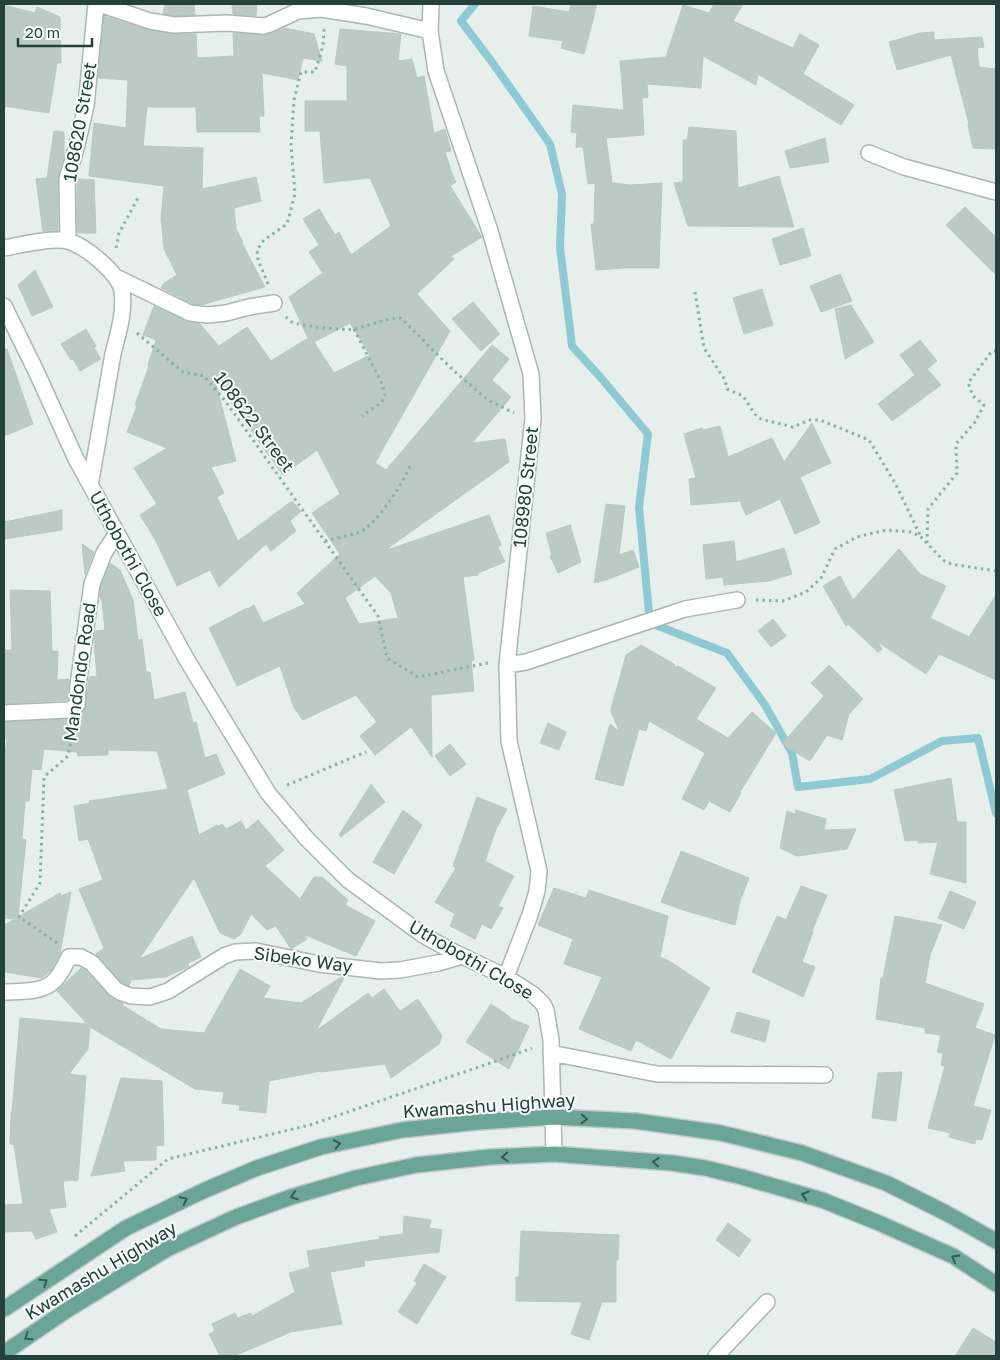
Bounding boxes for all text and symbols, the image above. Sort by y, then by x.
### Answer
scale bar [18,15,91,47]
text: 20 m [25,23,60,41]
street label: 108620 Street [58,60,100,183]
street label: 108622 Street [210,367,300,476]
street label: 108980 Street [508,425,542,549]
street label: Uthobothi Close [85,487,173,620]
street label: Mandondo Road [58,601,100,743]
street label: Uthobothi Close [405,915,538,1004]
street label: Sibeko Way [252,941,354,977]
street label: Kwamashu Highway [402,1088,576,1122]
one-way arrow [581,1113,589,1124]
one-way arrow [332,1139,341,1150]
one-way arrow [501,1151,509,1162]
one-way arrow [652,1157,660,1168]
one-way arrow [291,1191,299,1201]
one-way arrow [802,1191,810,1201]
one-way arrow [179,1196,188,1206]
street label: Kwamashu Highway [21,1216,180,1324]
one-way arrow [951,1255,960,1265]
one-way arrow [39,1279,48,1288]
one-way arrow [24,1331,34,1340]

